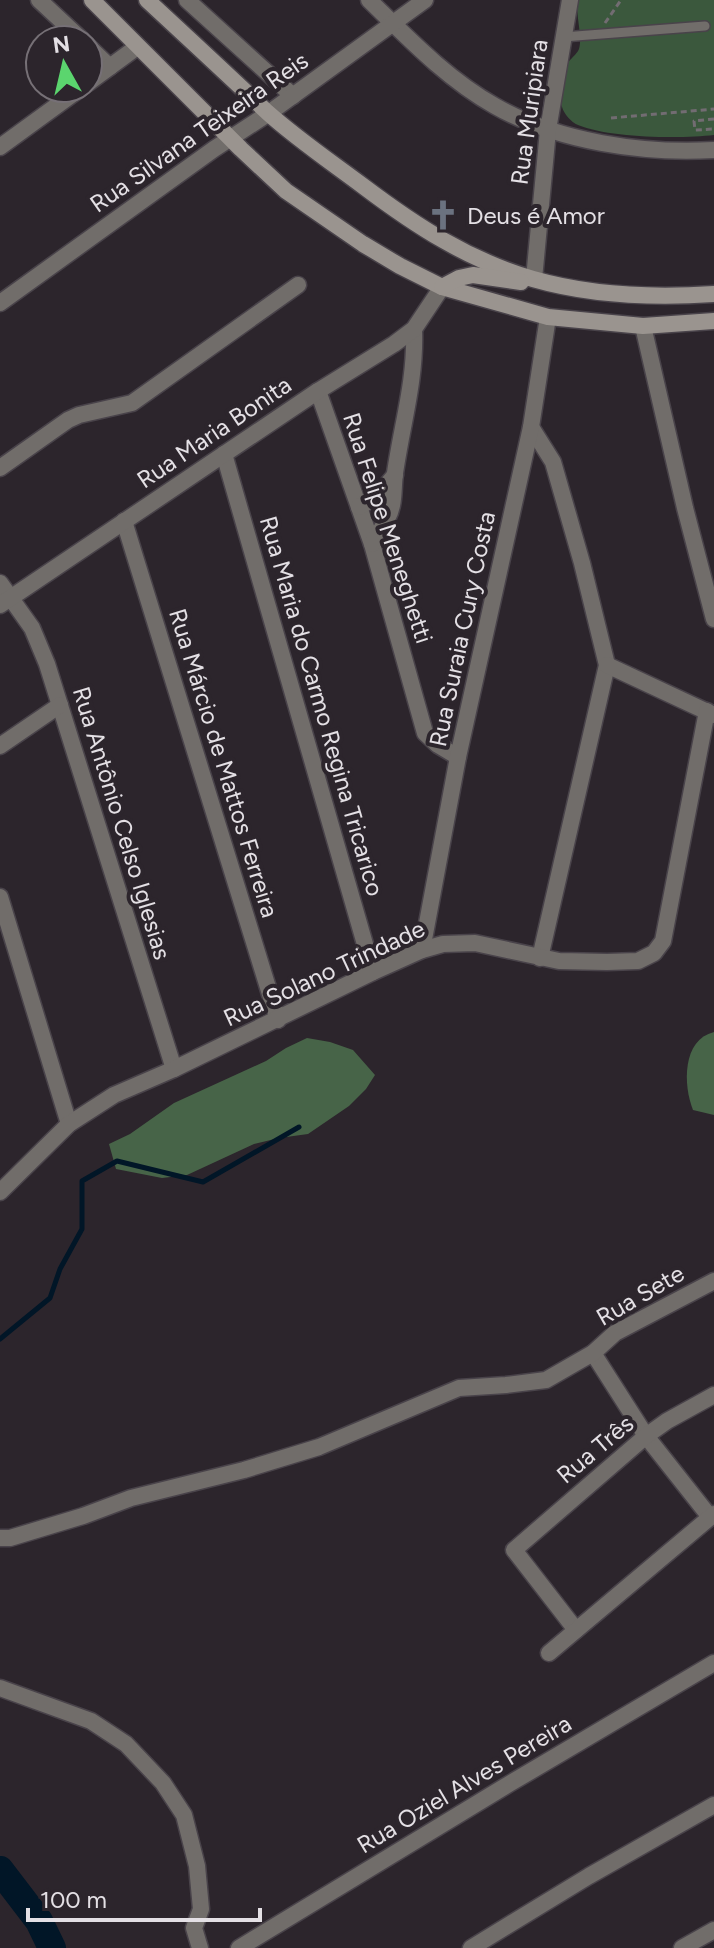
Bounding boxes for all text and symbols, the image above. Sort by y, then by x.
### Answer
north arrow [24,24,104,104]
text: N [51,30,72,59]
street label: Rua Muripiara [504,38,554,186]
street label: Rua Silvana Teixeira Reis [84,46,314,218]
church icon: Deus é Amor [426,198,460,232]
place label: Deus é Amor [467,201,605,230]
street label: Rua Maria Bonita [131,370,297,494]
street label: Rua Felipe Meneghetti [337,409,439,647]
street label: Rua Suraia Cury Costa [423,509,501,749]
street label: Rua Maria do Carmo Regina Tricarico [254,513,390,899]
street label: Rua Márcio de Mattos Ferreira [163,605,285,921]
street label: Rua Antônio Celso Iglesias [67,683,177,963]
street label: Rua Solano Trindade [219,914,429,1032]
street label: Rua Sete [591,1258,689,1332]
street label: Rua Três [551,1409,639,1489]
street label: Rua Oziel Alves Pereira [352,1709,576,1859]
scale bar [28,1872,260,1922]
text: 100 m [40,1885,107,1914]

